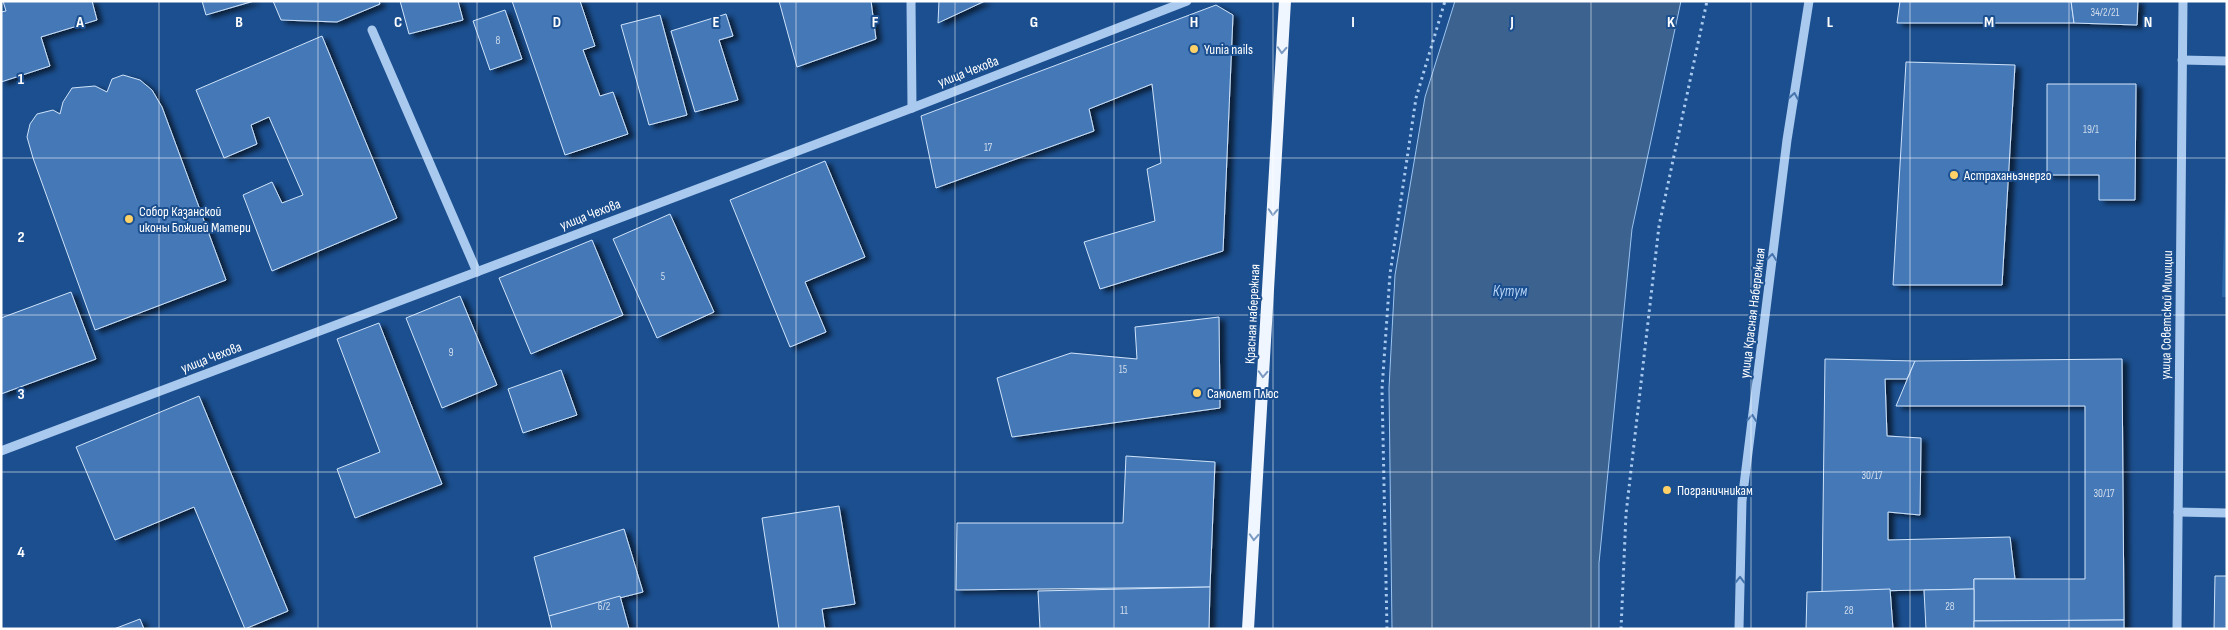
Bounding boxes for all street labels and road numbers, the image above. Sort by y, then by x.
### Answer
street label: улица Чехова [935,52,1001,91]
street label: улица Чехова [557,195,623,234]
street label: улица Красная Набережная [1736,247,1769,379]
street label: улица Советской Милиции [2157,250,2176,380]
street label: Красная набережная [1241,264,1264,365]
street label: улица Чехова [178,338,244,377]

